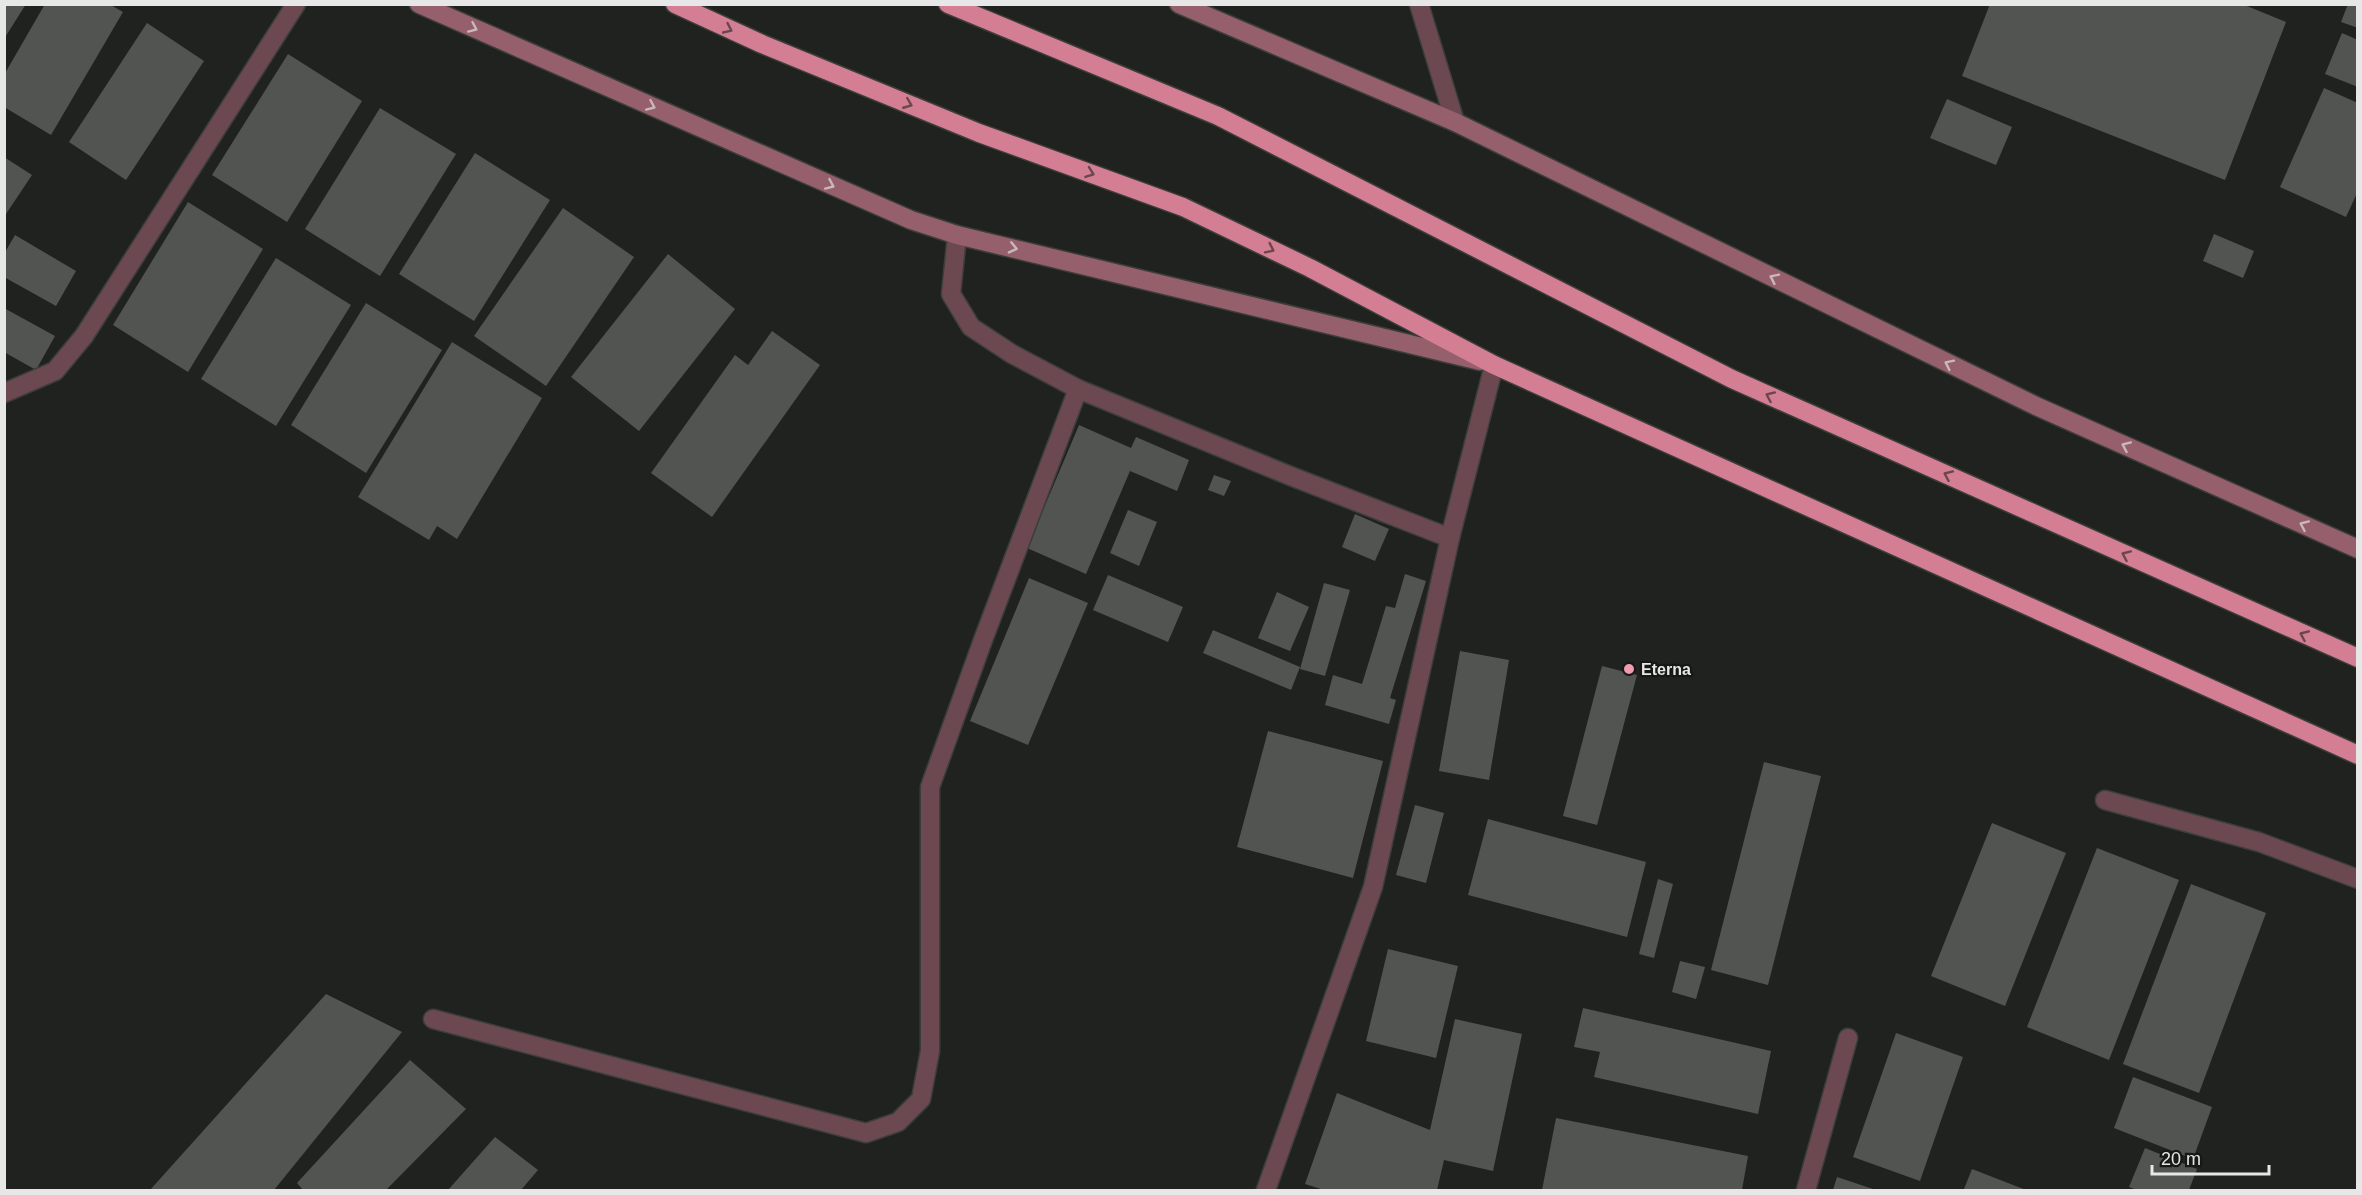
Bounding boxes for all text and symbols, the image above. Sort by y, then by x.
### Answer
one-way arrow [466,21,477,33]
one-way arrow [722,22,733,34]
one-way arrow [902,97,913,109]
one-way arrow [645,99,656,111]
one-way arrow [1084,166,1095,179]
one-way arrow [823,177,834,189]
one-way arrow [1008,241,1018,254]
one-way arrow [1263,241,1274,253]
one-way arrow [1769,274,1780,285]
one-way arrow [1944,359,1955,371]
one-way arrow [1765,391,1776,403]
one-way arrow [2121,441,2132,453]
one-way arrow [1943,471,1954,483]
one-way arrow [2299,520,2310,532]
one-way arrow [2122,550,2133,562]
one-way arrow [2300,630,2311,642]
place label: Eterna [1641,661,1691,678]
marker: Eterna [1622,662,1636,676]
scale bar [2152,1138,2269,1176]
text: 20 m [2161,1149,2201,1169]

